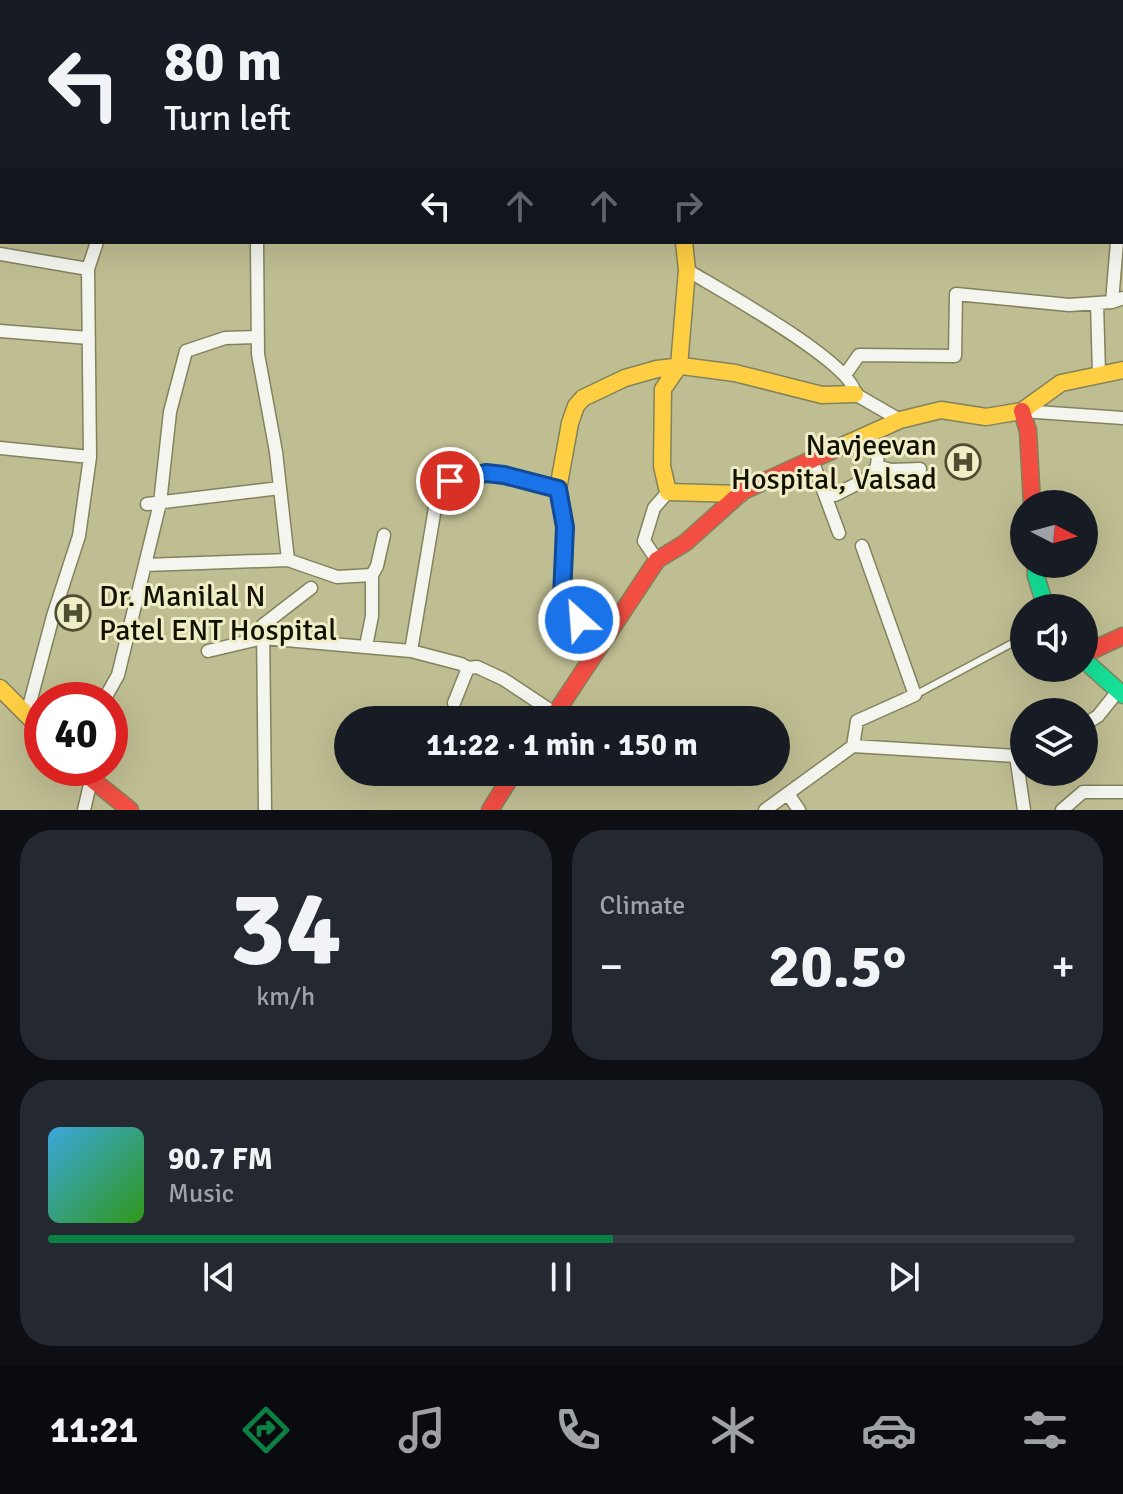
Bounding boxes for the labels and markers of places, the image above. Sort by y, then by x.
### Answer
place label: Navjeevan Hospital, Valsad [731,427,937,498]
hospital icon: Navjeevan Hospital, Valsad [944,443,982,481]
pin [416,447,484,515]
place label: Dr. Manilal N Patel ENT Hospital [99,578,337,649]
hospital icon: Dr. Manilal N Patel ENT Hospital [54,594,92,632]

